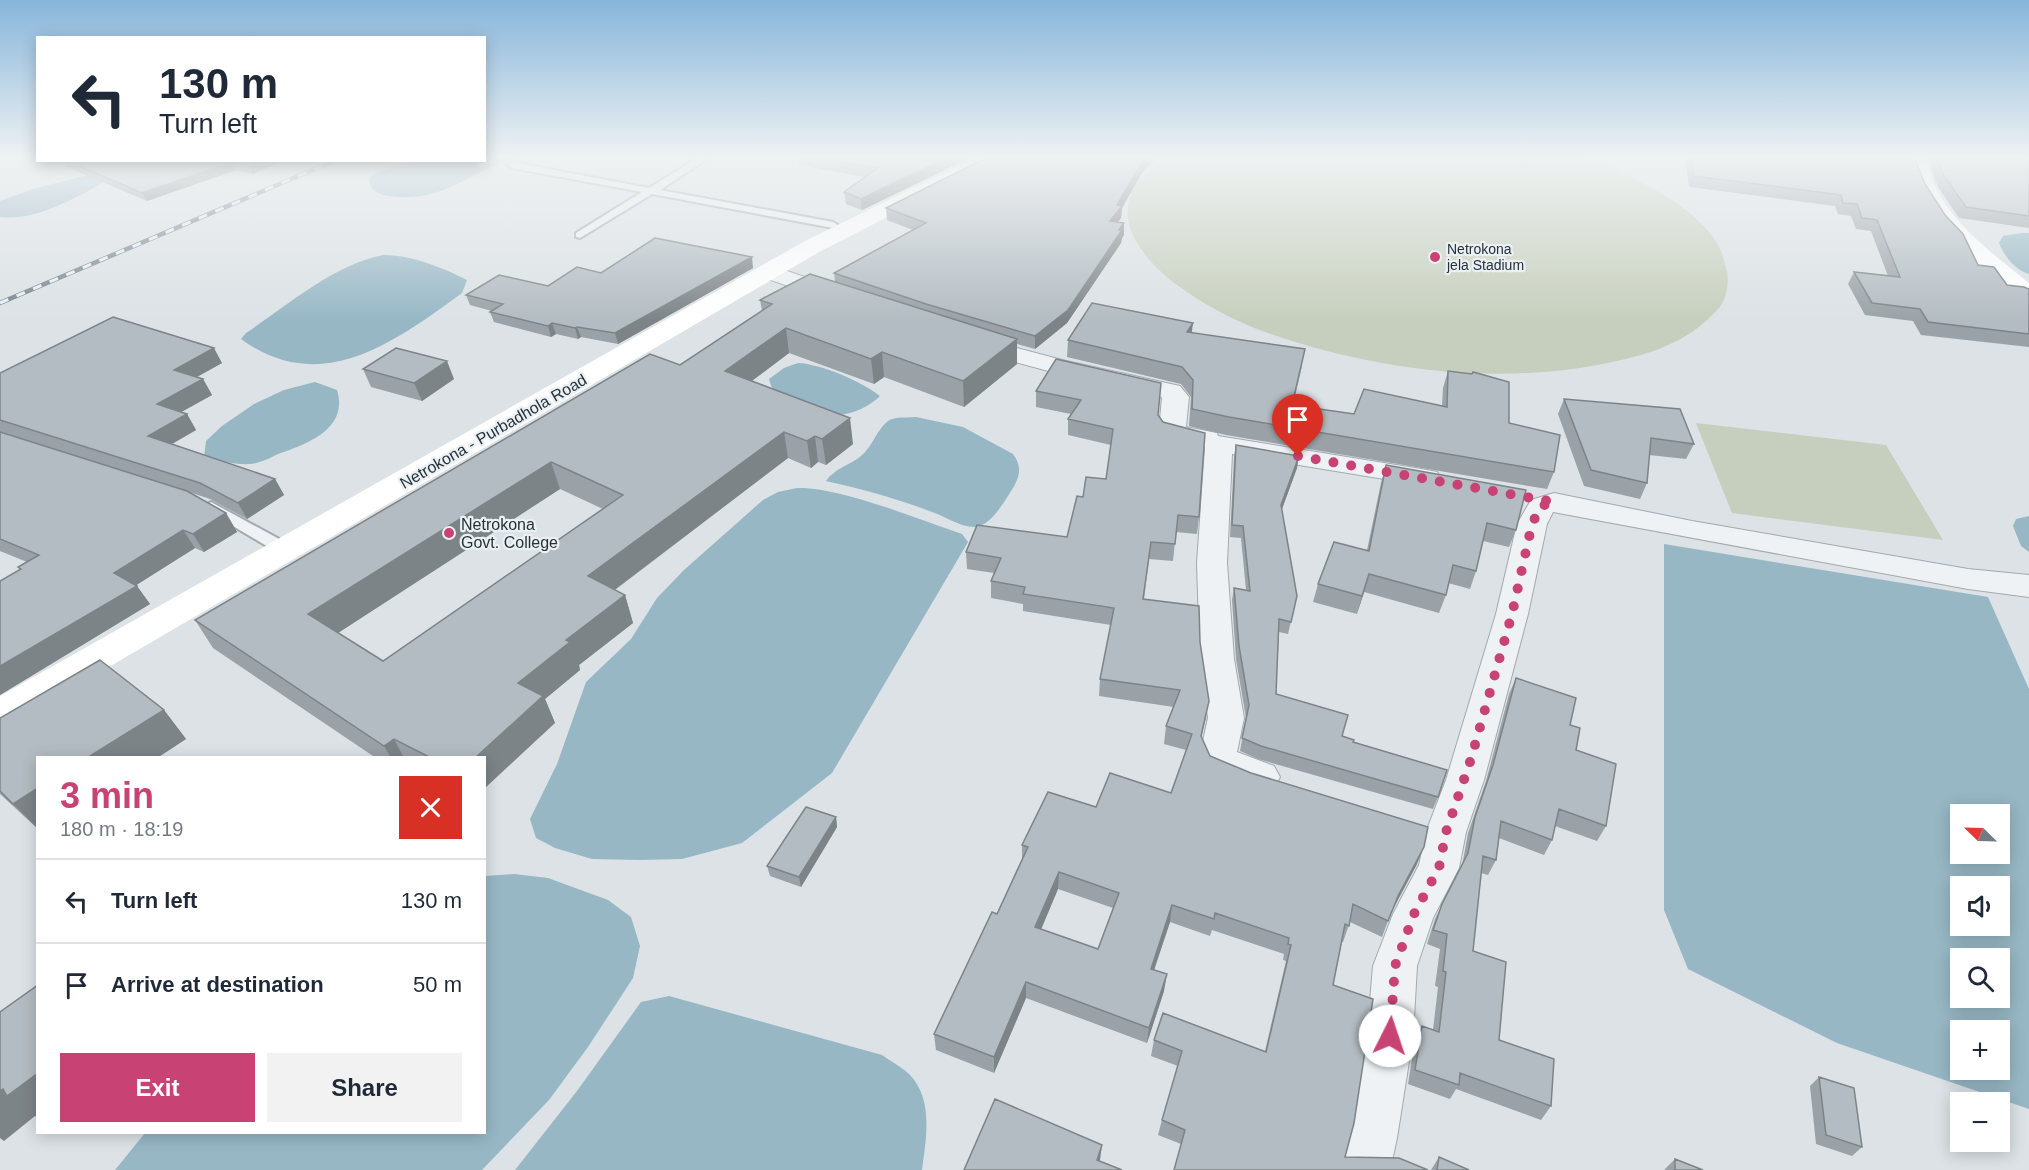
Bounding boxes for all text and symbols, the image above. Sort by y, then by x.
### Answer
icon: left [60,60,138,138]
text: 130 m [159,60,278,107]
text: Turn left [159,109,257,139]
place label: Netrokona jela Stadium [1446,241,1524,273]
marker: Netrokona jela Stadium [1428,250,1442,264]
street label: Netrokona - Purbadhola Road [397,371,590,492]
pin [1272,394,1323,456]
icon: arrive [1281,403,1314,436]
place label: Netrokona Govt. College [461,516,558,551]
marker: Netrokona Govt. College [442,526,456,540]
text: 3 min [60,775,154,816]
button: close [399,776,462,839]
north arrow [1950,804,2010,864]
map controls [1950,804,2010,1152]
text: 180 m · 18:19 [60,818,183,840]
button: sound [1950,876,2010,936]
icon: left [60,885,93,918]
text: Turn left [111,888,197,913]
text: 130 m [401,888,462,913]
button: search [1950,948,2010,1008]
icon: arrive [60,969,93,1002]
text: Arrive at destination [111,972,324,997]
text: 50 m [413,972,462,997]
position arrow [1358,1004,1422,1068]
button: + [1950,1020,2010,1080]
button: Exit [60,1053,255,1122]
button: Share [267,1053,462,1122]
button: − [1950,1092,2010,1152]

